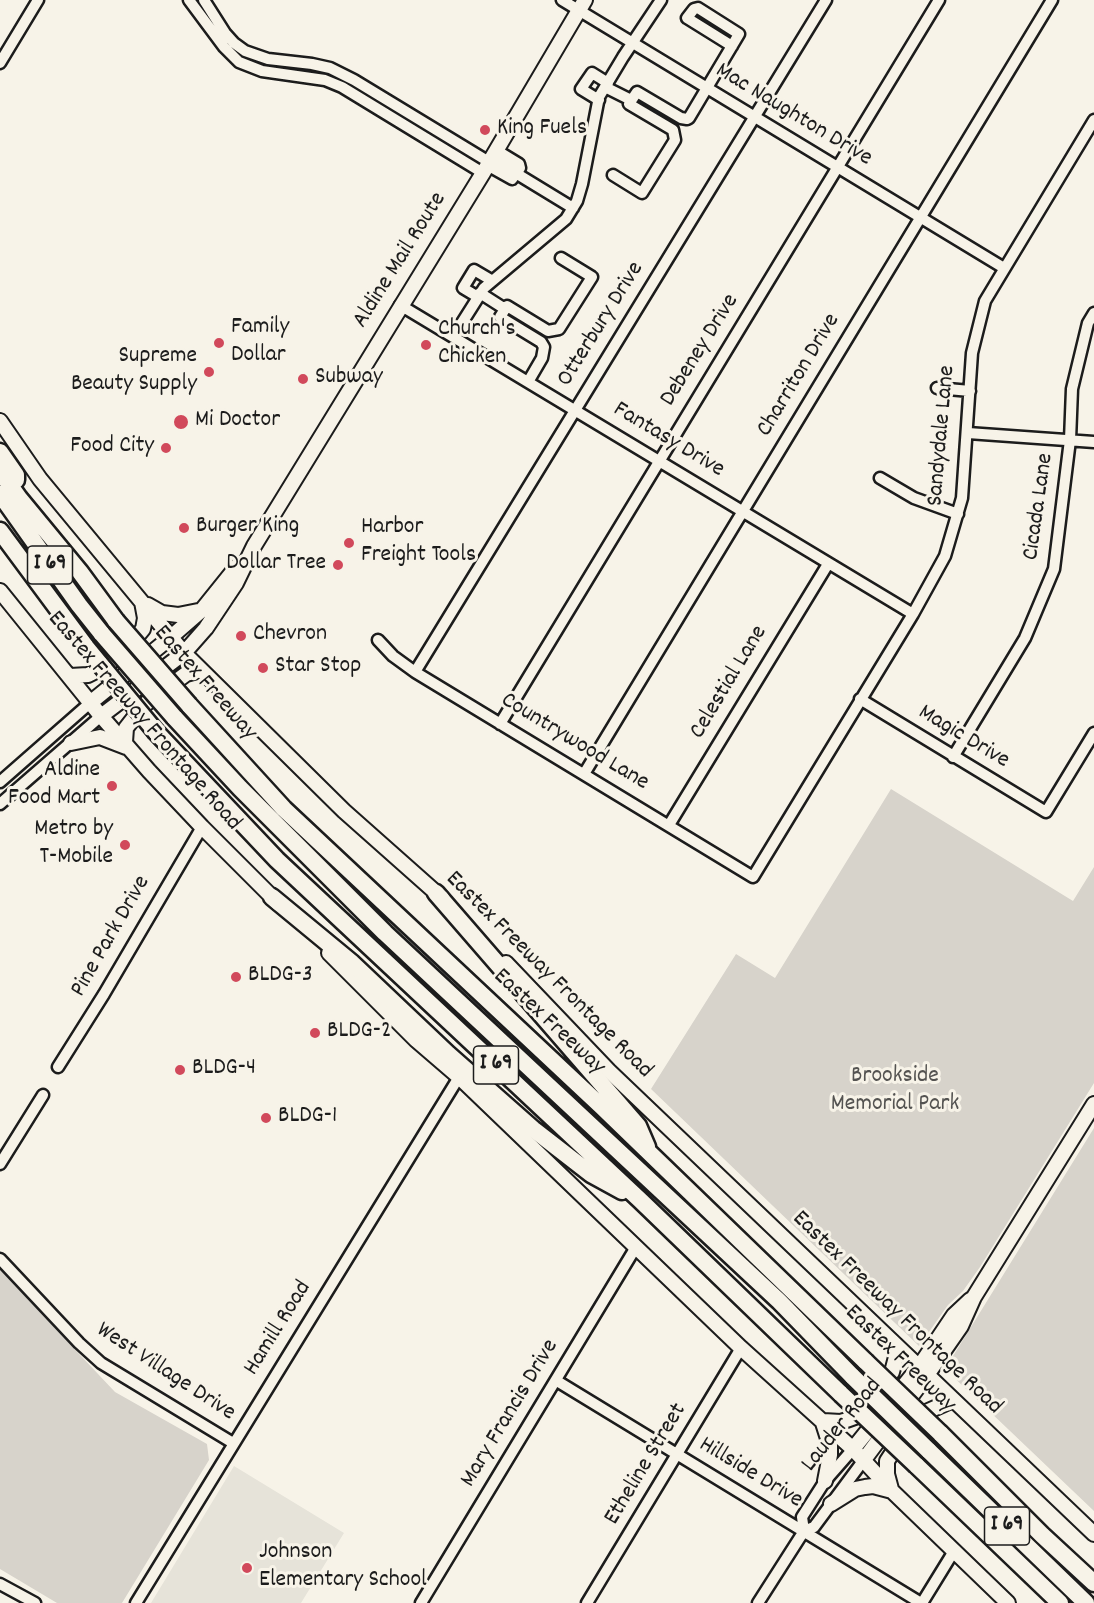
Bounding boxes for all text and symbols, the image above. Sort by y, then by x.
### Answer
street label: Mac Naughton Drive [709,58,877,174]
place label: King Fuels [497,116,587,144]
marker: King Fuels [478,123,492,137]
street label: Aldine Mail Route [348,188,454,334]
street label: Otterbury Drive [552,257,652,393]
street label: Debeney Drive [655,290,747,412]
street label: Charriton Drive [752,309,848,443]
place label: Family Dollar [231,315,289,371]
place label: Church's Chicken [438,317,516,373]
marker: Family Dollar [212,336,226,350]
marker: Church's Chicken [419,338,433,352]
place label: Supreme Beauty Supply [71,344,197,400]
marker: Supreme Beauty Supply [202,365,216,379]
place label: Subway [315,365,383,393]
street label: Sandydale Lane [923,365,963,507]
marker: Subway [296,372,310,386]
street label: Fantasy Drive [607,397,729,485]
place label: Mi Doctor [195,408,280,436]
marker: Mi Doctor [172,413,190,431]
place label: Food City [70,434,154,462]
marker: Food City [159,441,173,455]
street label: Cicada Lane [1018,452,1062,562]
place label: Burger King [196,514,299,542]
place label: Harbor Freight Tools [361,515,476,571]
marker: Burger King [177,521,191,535]
marker: Harbor Freight Tools [342,536,356,550]
road number: I 69 [28,546,72,584]
place label: Dollar Tree [226,551,326,579]
marker: Dollar Tree [331,558,345,572]
street label: Eastex Freeway Frontage Road [40,606,246,838]
street label: Eastex Freeway [146,621,262,747]
street label: Celestial Lane [685,621,775,745]
place label: Chevron [253,622,327,650]
marker: Chevron [234,629,248,643]
place label: Star Stop [275,654,361,682]
marker: Star Stop [256,661,270,675]
street label: Countrywood Lane [495,687,653,799]
street label: Magic Drive [912,699,1014,777]
place label: Aldine Food Mart [8,758,100,814]
marker: Aldine Food Mart [105,779,119,793]
place label: Metro by T-Mobile [34,817,113,873]
marker: Metro by T-Mobile [118,838,132,852]
street label: Eastex Freeway Frontage Road [438,866,658,1086]
street label: Pine Park Drive [66,871,158,1003]
place label: BLDG-3 [248,963,313,991]
street label: Eastex Freeway [486,964,610,1082]
marker: BLDG-3 [229,970,243,984]
place label: BLDG-2 [327,1019,391,1047]
marker: BLDG-2 [308,1026,322,1040]
road number: I 69 [474,1046,518,1084]
place label: BLDG-4 [192,1056,256,1084]
marker: BLDG-4 [173,1063,187,1077]
park label: Brookside Memorial Park [831,1064,959,1120]
place label: BLDG-1 [278,1104,337,1132]
marker: BLDG-1 [259,1111,273,1125]
street label: Eastex Freeway Frontage Road [785,1206,1007,1422]
street label: Hamill Road [239,1276,319,1382]
street label: Eastex Freeway [837,1300,961,1420]
street label: West Village Drive [90,1317,240,1429]
street label: Mary Francis Drive [456,1335,566,1493]
street label: Lauder Road [796,1373,890,1479]
street label: Etheline Street [599,1399,695,1531]
street label: Hillside Drive [693,1432,807,1516]
road number: I 69 [984,1507,1030,1545]
place label: Johnson Elementary School [259,1540,427,1596]
marker: Johnson Elementary School [240,1561,254,1575]

